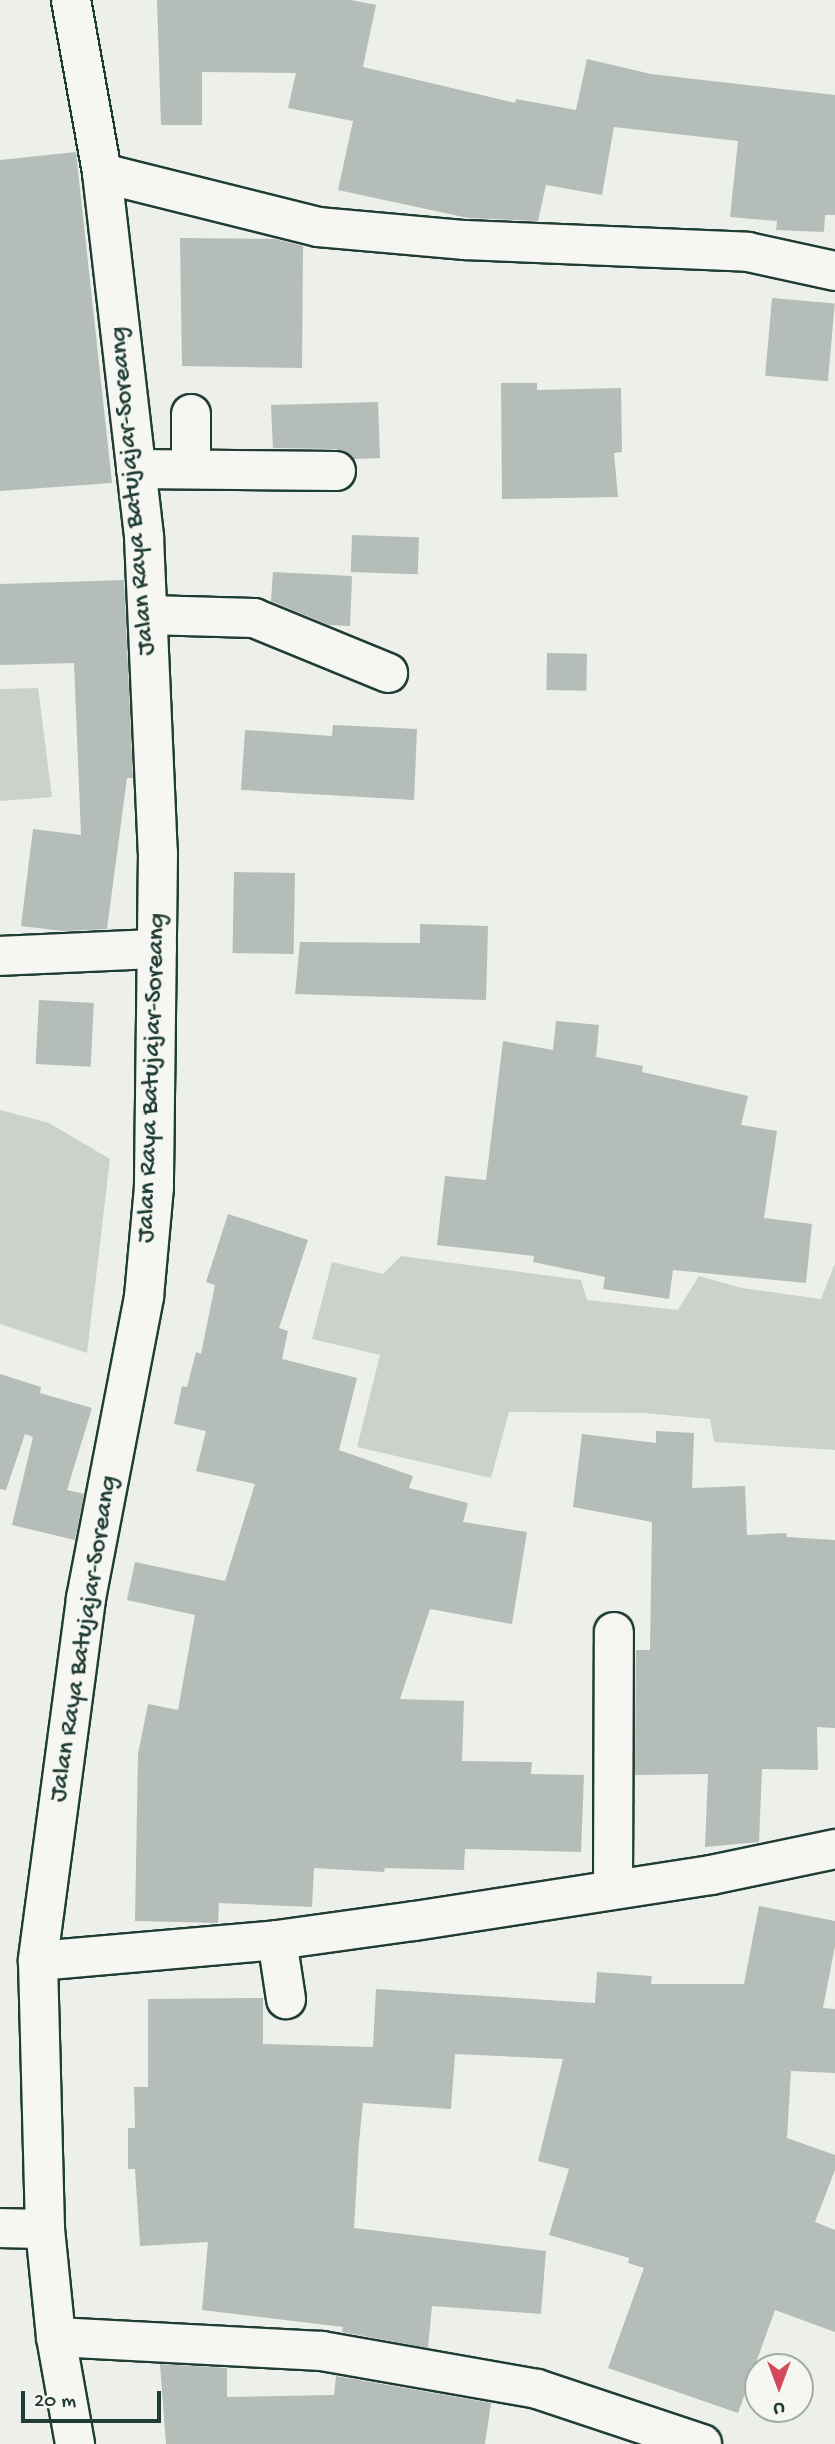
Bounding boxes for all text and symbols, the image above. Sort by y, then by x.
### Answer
street label: Jalan Raya Batujajar-Soreang [104,325,164,657]
street label: Jalan Raya Batujajar-Soreang [132,913,174,1243]
street label: Jalan Raya Batujajar-Soreang [44,1474,126,1804]
north arrow [744,2353,814,2423]
scale bar [24,2378,164,2422]
text: 20 m [34,2390,76,2415]
text: U [774,2396,784,2419]

